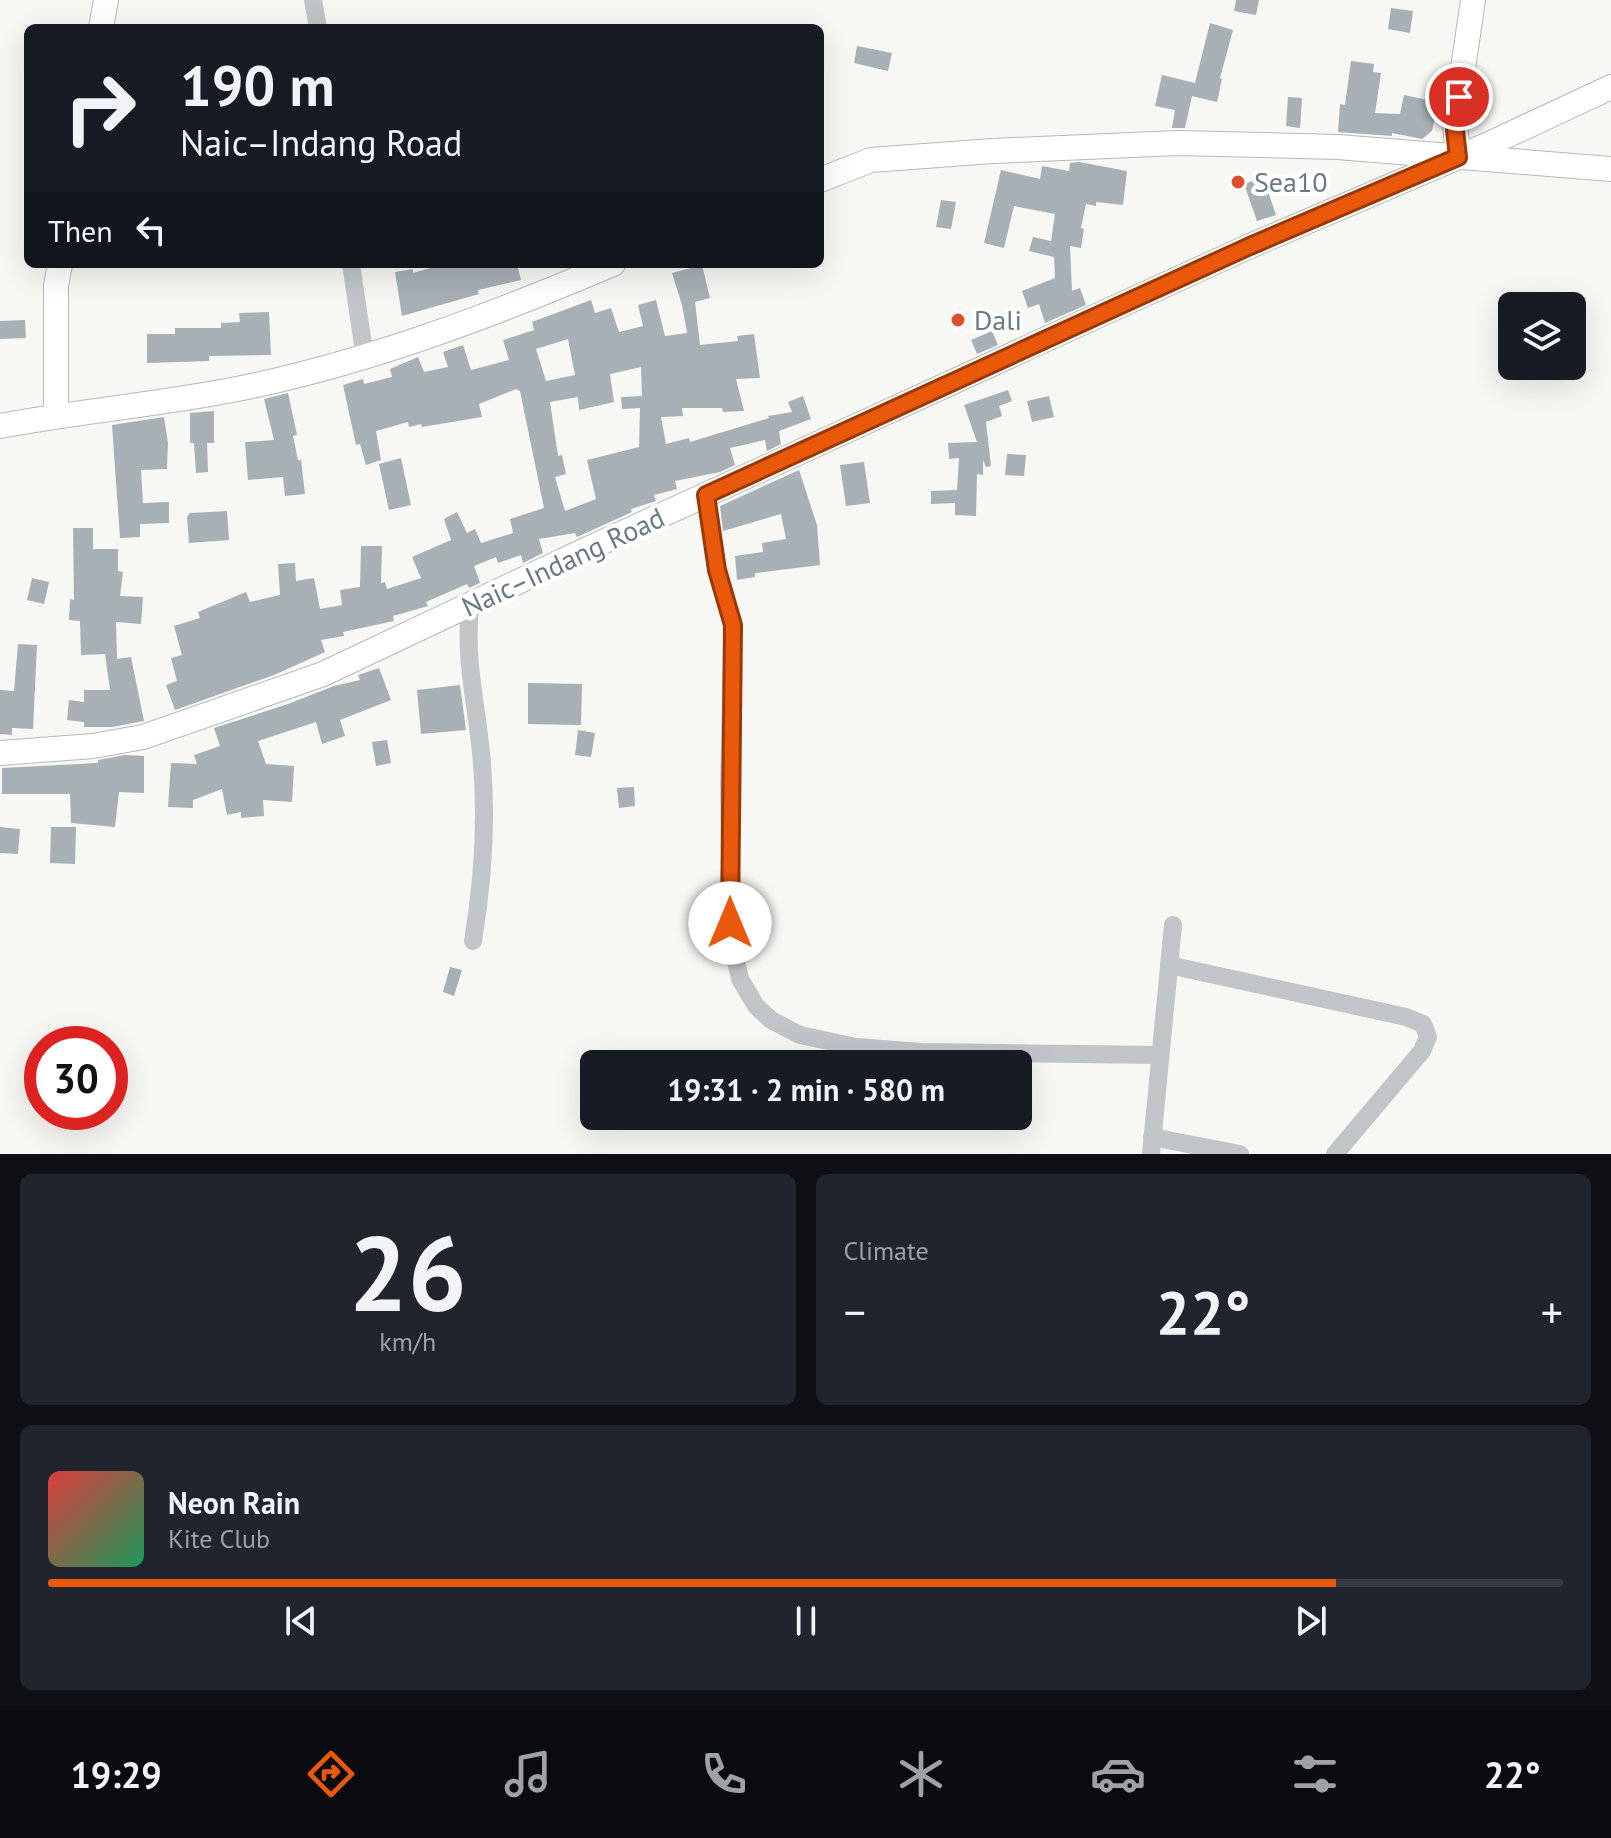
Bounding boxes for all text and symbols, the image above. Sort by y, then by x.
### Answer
text: 190 m [180,49,335,121]
icon: right [48,56,152,160]
pin [1425,63,1493,131]
icon: arrive [1437,75,1481,119]
text: Naic–Indang Road [180,119,462,166]
place label: Sea10 [1254,163,1328,200]
marker: Sea10 [1229,173,1247,191]
icon: left [129,208,173,252]
text: Then [48,211,113,250]
map controls [1498,292,1586,380]
button: layers [1498,292,1586,380]
place label: Dali [974,301,1022,338]
marker: Dali [949,311,967,329]
street label: Naic–Indang Road [455,498,670,625]
position arrow [688,881,772,965]
speed limit sign: 30 [24,1026,128,1130]
text: 19:31 · 2 min · 580 m [667,1070,945,1109]
text: 26 [349,1205,467,1340]
text: Climate [844,1234,929,1267]
text: 22° [1156,1273,1250,1351]
text: − [844,1283,866,1340]
text: + [1541,1283,1563,1340]
text: km/h [379,1325,436,1358]
text: Neon Rain [168,1483,300,1522]
text: Kite Club [168,1522,270,1555]
icon: previous [279,1599,323,1643]
icon: pause [784,1599,828,1643]
icon: next [1289,1599,1333,1643]
icon: directions [303,1746,359,1802]
icon: music [500,1746,556,1802]
icon: phone [696,1746,752,1802]
icon: climate [893,1746,949,1802]
icon: car [1090,1746,1146,1802]
icon: filters [1287,1746,1343,1802]
text: 19:29 [70,1751,162,1798]
text: 22° [1484,1751,1540,1798]

